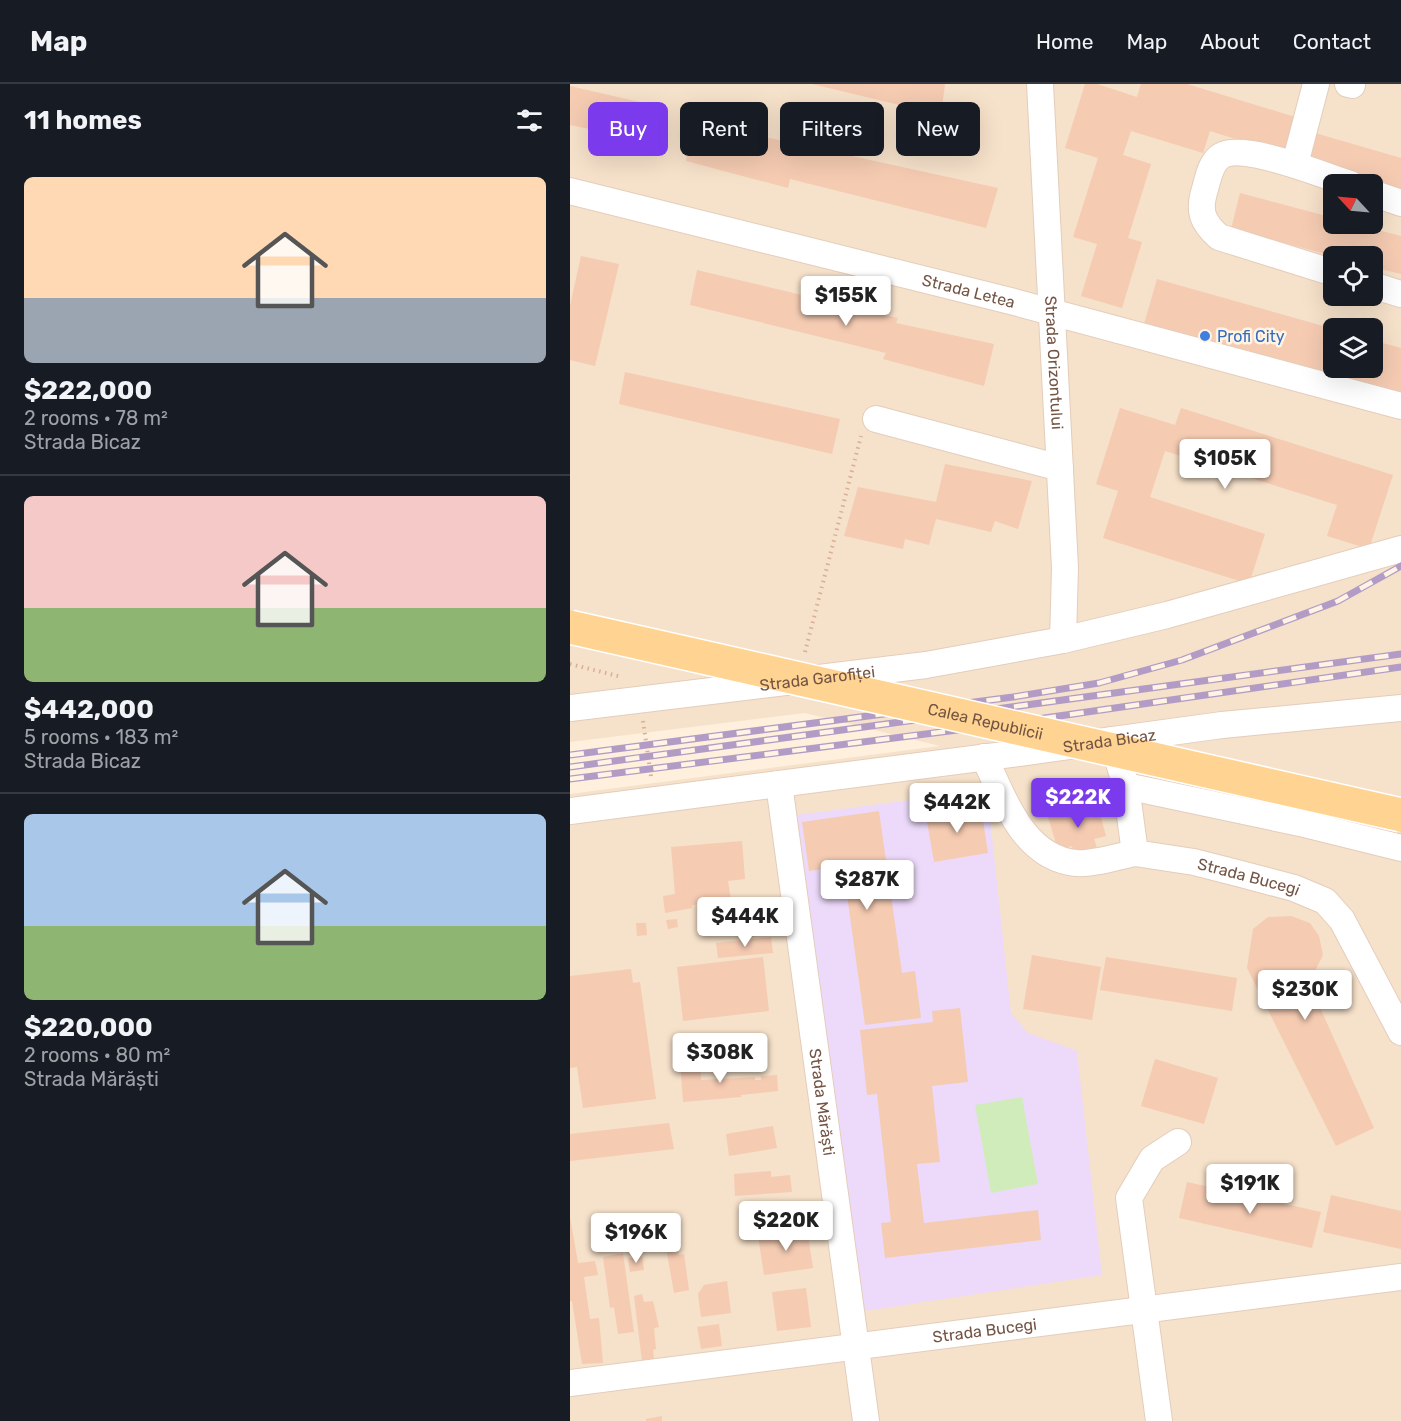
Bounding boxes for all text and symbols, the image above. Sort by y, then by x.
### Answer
text: Map [30,25,87,58]
text: Home [1036,29,1093,54]
text: Map [1126,29,1167,54]
text: About [1200,29,1260,54]
text: Contact [1293,29,1371,54]
chip: Buy [588,102,668,156]
chip: Rent [680,102,768,156]
chip: Filters [780,102,884,156]
chip: New [896,102,980,156]
icon: filters [513,104,546,137]
text: 11 homes [24,105,142,136]
north arrow [1323,174,1383,234]
map controls [1323,174,1383,378]
icon: home [231,216,339,324]
button: locate [1323,246,1383,306]
street label: Strada Letea [920,270,1017,311]
pin: $155K [804,276,888,327]
text: $155K [815,283,877,307]
street label: Strada Orizontului [1041,295,1067,430]
button: layers [1323,318,1383,378]
place label: Profi City [1217,327,1285,346]
marker: Profi City [1198,329,1212,343]
text: $222,000 [24,375,152,406]
text: 2 rooms · 78 m² [24,406,168,430]
text: Strada Bicaz [24,430,141,454]
pin: $105K [1183,439,1267,490]
text: $105K [1193,446,1257,470]
icon: home [231,535,339,643]
street label: Strada Garofiței [758,662,876,695]
text: $442,000 [24,694,154,725]
street label: Calea Republicii [926,699,1045,743]
text: 5 rooms · 183 m² [24,725,178,749]
street label: Strada Bicaz [1062,725,1157,756]
text: Strada Bicaz [24,749,141,773]
pin: $222K [1036,778,1120,829]
pin: $442K [915,783,999,834]
text: $222K [1045,785,1111,809]
text: $442K [924,790,990,814]
icon: home [231,853,339,961]
street label: Strada Bucegi [1196,854,1303,899]
pin: $287K [825,860,909,911]
text: $287K [835,867,899,891]
pin: $444K [703,897,787,948]
text: $444K [711,904,779,928]
pin: $230K [1263,970,1347,1021]
text: $230K [1272,977,1338,1001]
text: $220,000 [24,1012,153,1043]
pin: $308K [678,1033,762,1084]
text: $308K [687,1040,753,1064]
text: 2 rooms · 80 m² [24,1043,170,1067]
street label: Strada Mărăști [806,1047,839,1157]
text: Strada Mărăști [24,1067,159,1091]
pin: $191K [1208,1164,1292,1215]
text: $191K [1220,1171,1280,1195]
pin: $220K [744,1201,828,1252]
text: $220K [753,1208,819,1232]
pin: $196K [594,1213,678,1264]
text: $196K [605,1220,667,1244]
street label: Strada Bucegi [931,1314,1038,1346]

